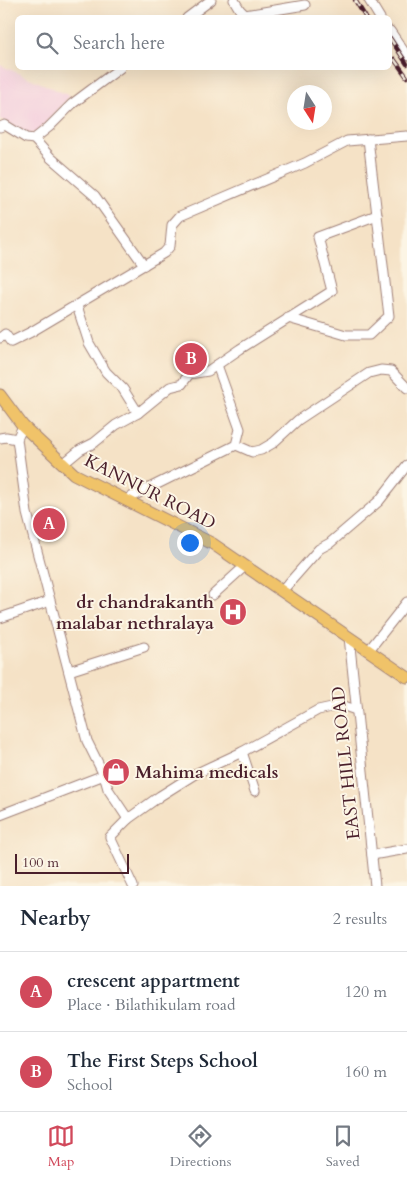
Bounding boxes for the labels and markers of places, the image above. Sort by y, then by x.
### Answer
pin: B [175,340,207,378]
pin: A [33,505,65,543]
place label: dr chandrakanth malabar nethralaya [56,590,214,636]
hospital icon: dr chandrakanth malabar nethralaya [218,597,248,627]
shop icon: Mahima medicals [101,757,131,787]
place label: Mahima medicals [135,760,278,785]

